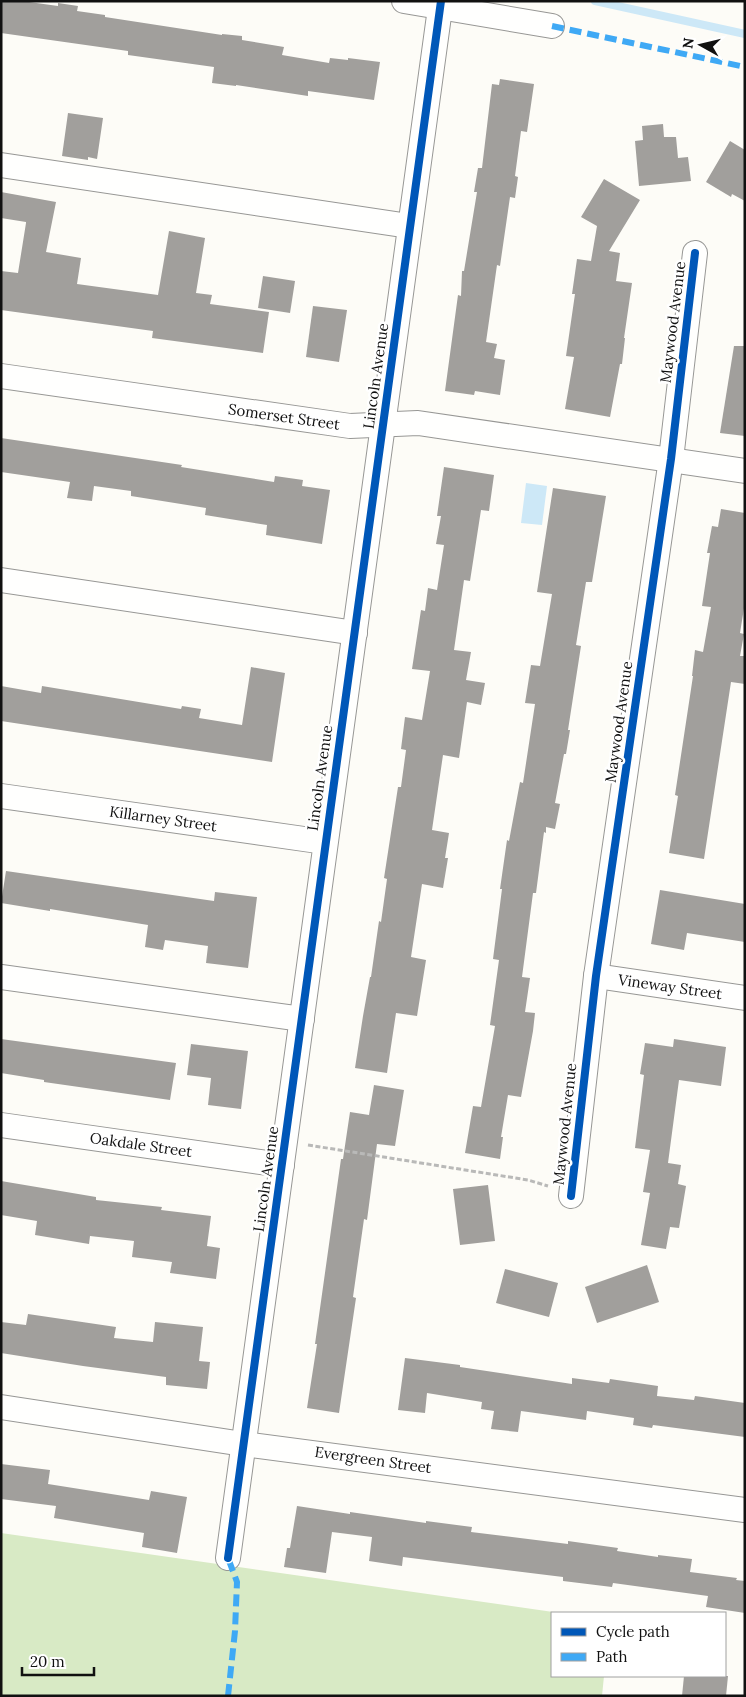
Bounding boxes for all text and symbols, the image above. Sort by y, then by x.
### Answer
north arrow [676,20,726,70]
text: N [678,36,698,50]
street label: Maywood Avenue [656,260,689,384]
street label: Lincoln Avenue [359,322,392,430]
street label: Somerset Street [227,399,341,434]
street label: Maywood Avenue [601,660,636,784]
street label: Lincoln Avenue [303,724,336,832]
street label: Killarney Street [108,802,218,835]
street label: Vineway Street [616,970,723,1003]
street label: Maywood Avenue [549,1062,580,1186]
street label: Lincoln Avenue [249,1125,282,1233]
street label: Oakdale Street [89,1128,194,1161]
street label: Evergreen Street [313,1442,433,1477]
legend [551,1612,726,1677]
text: Cycle path [596,1622,670,1641]
scale bar [22,1644,95,1676]
text: Path [596,1647,627,1666]
text: 20 m [30,1652,65,1671]

